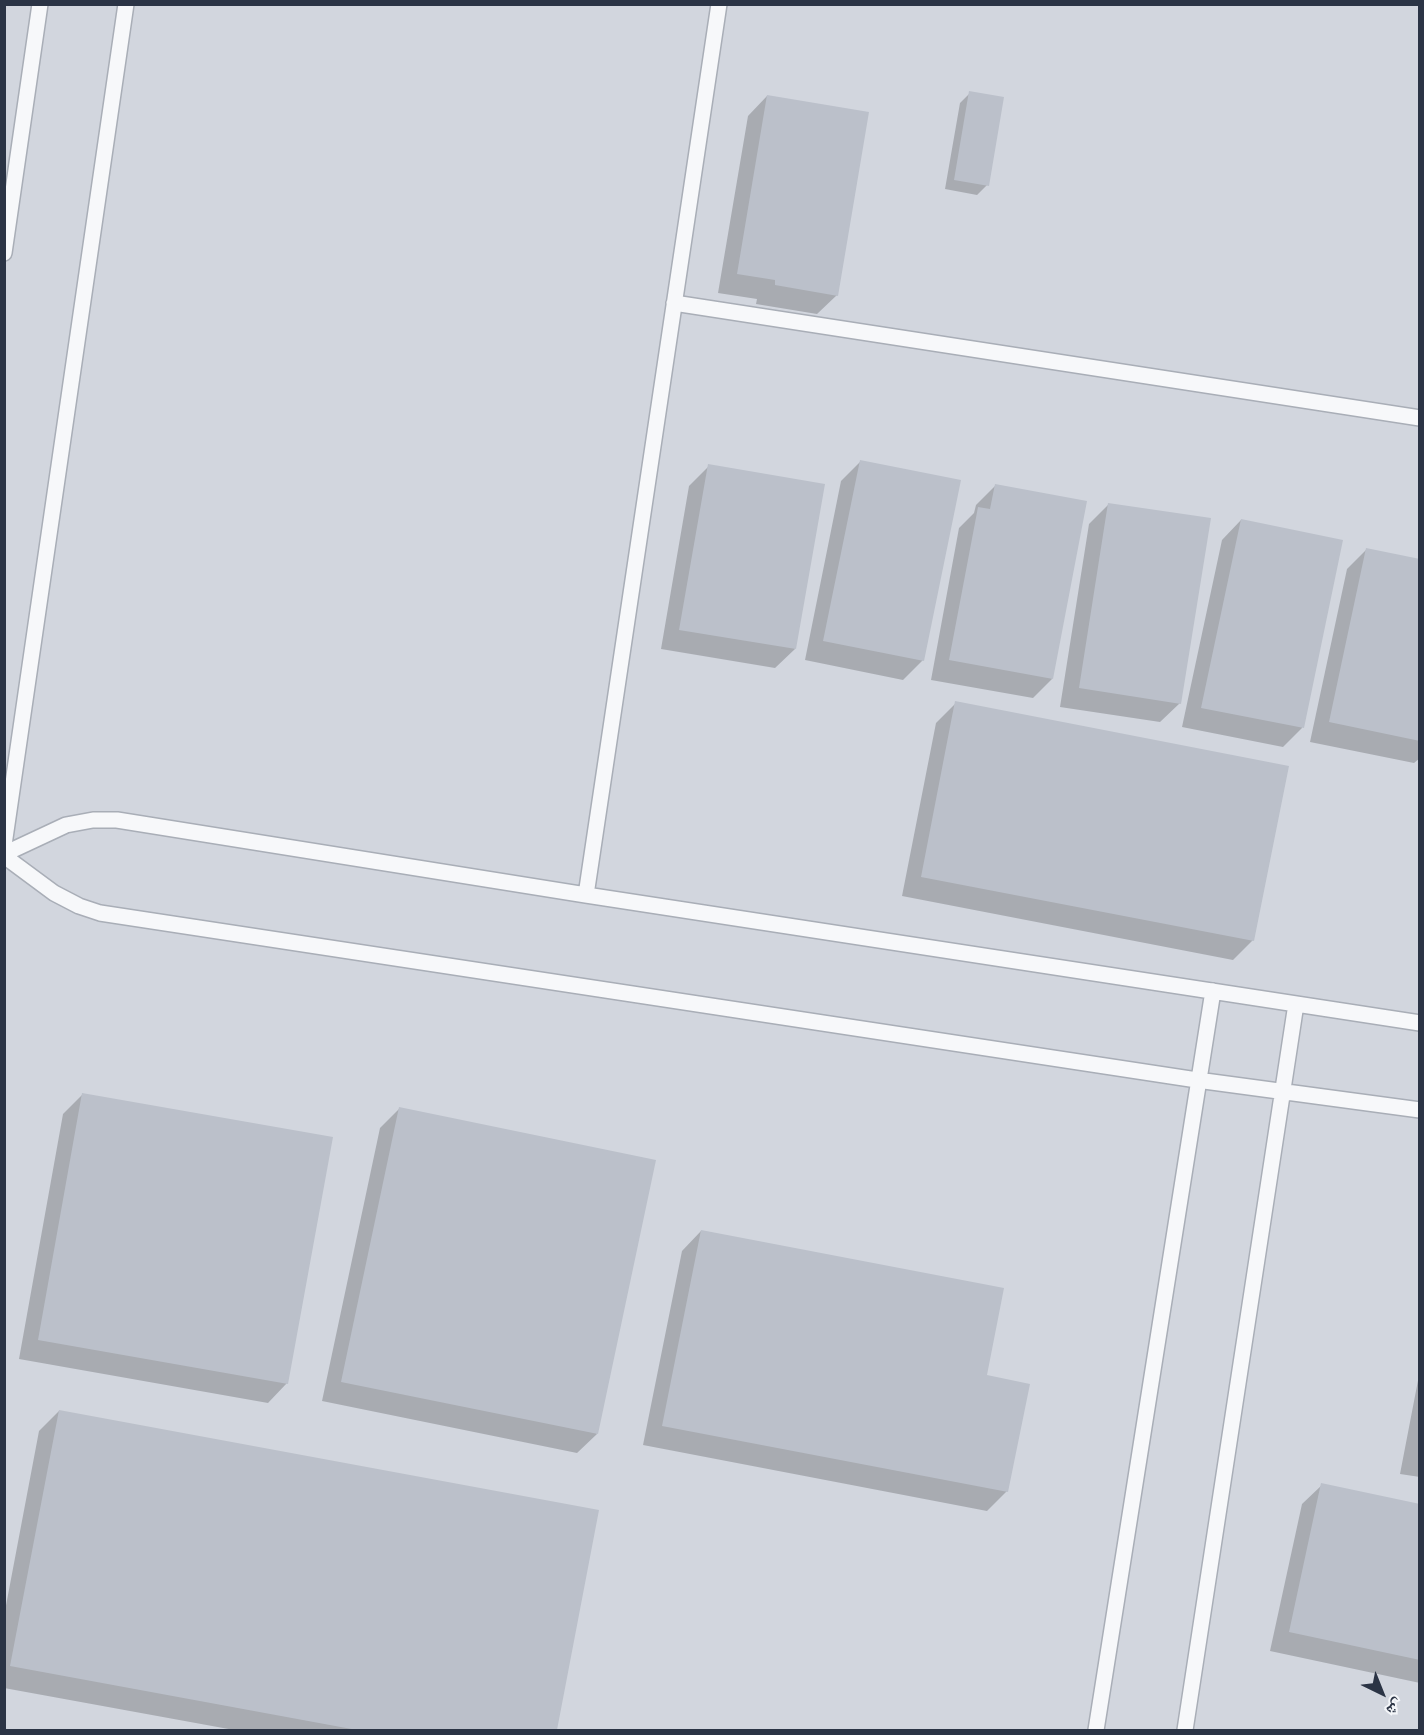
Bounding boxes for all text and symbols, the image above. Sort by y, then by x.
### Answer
north arrow [1352,1663,1412,1723]
text: ش [1381,1693,1407,1719]

